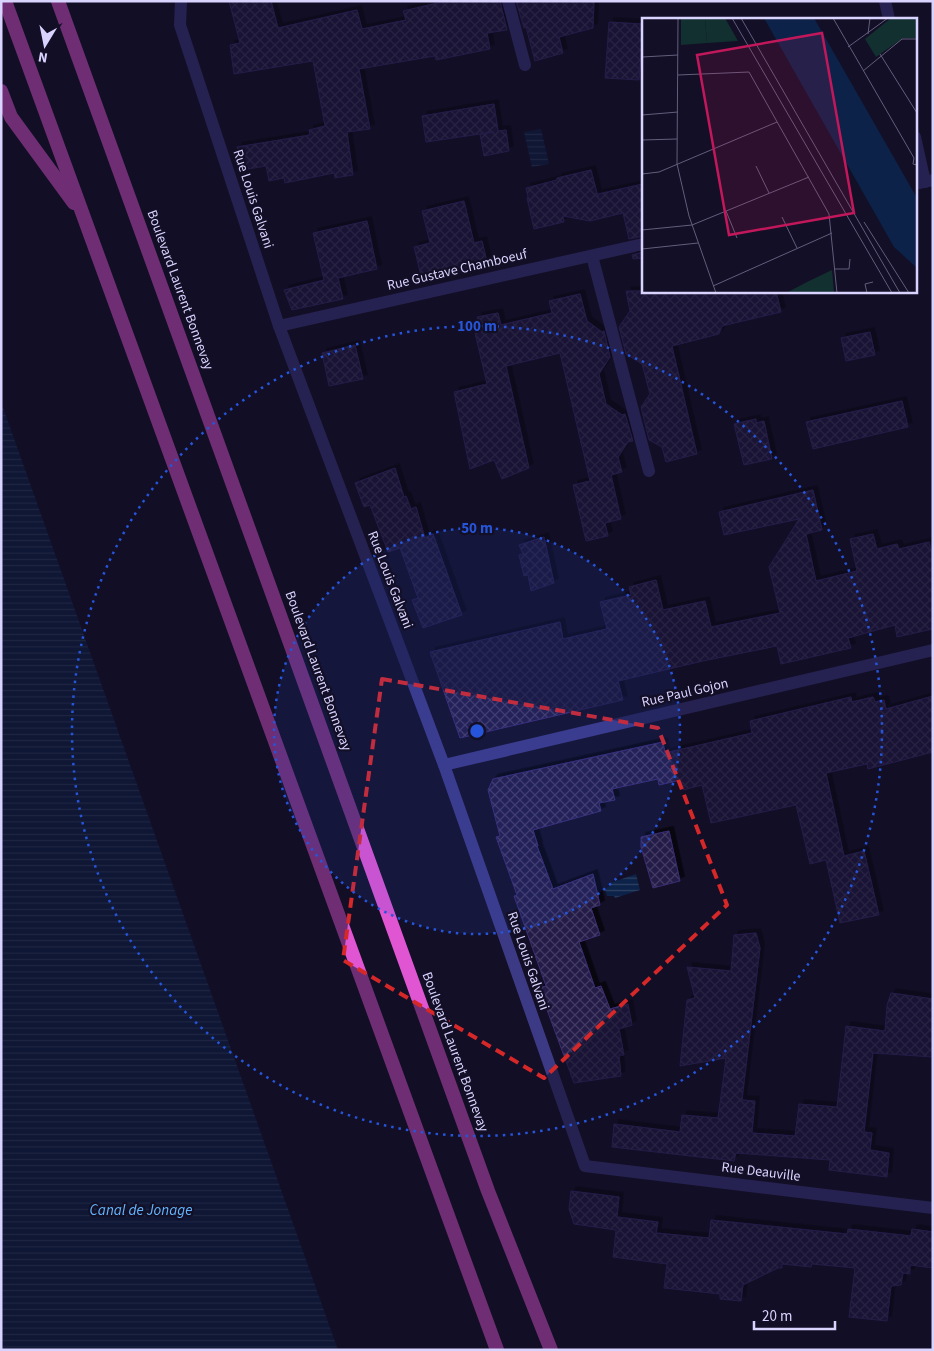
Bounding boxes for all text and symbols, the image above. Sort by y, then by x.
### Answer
inset map [642,18,916,292]
north arrow [20,20,70,70]
text: N [37,46,49,67]
street label: Rue Louis Galvani [228,147,278,251]
street label: Boulevard Laurent Bonnevay [142,207,218,373]
street label: Rue Gustave Chamboeuf [385,244,530,296]
text: 100 m [457,316,497,337]
text: 50 m [461,518,493,539]
street label: Rue Louis Galvani [362,528,418,632]
street label: Boulevard Laurent Bonnevay [280,588,356,754]
street label: Rue Paul Gojon [640,673,730,713]
centre of rings [468,722,486,740]
street label: Rue Louis Galvani [502,909,554,1013]
street label: Boulevard Laurent Bonnevay [417,969,493,1135]
street label: Rue Deauville [720,1157,802,1187]
water label: Canal de Jonage [90,1200,192,1221]
scale bar [754,1298,835,1330]
text: 20 m [762,1306,792,1327]

